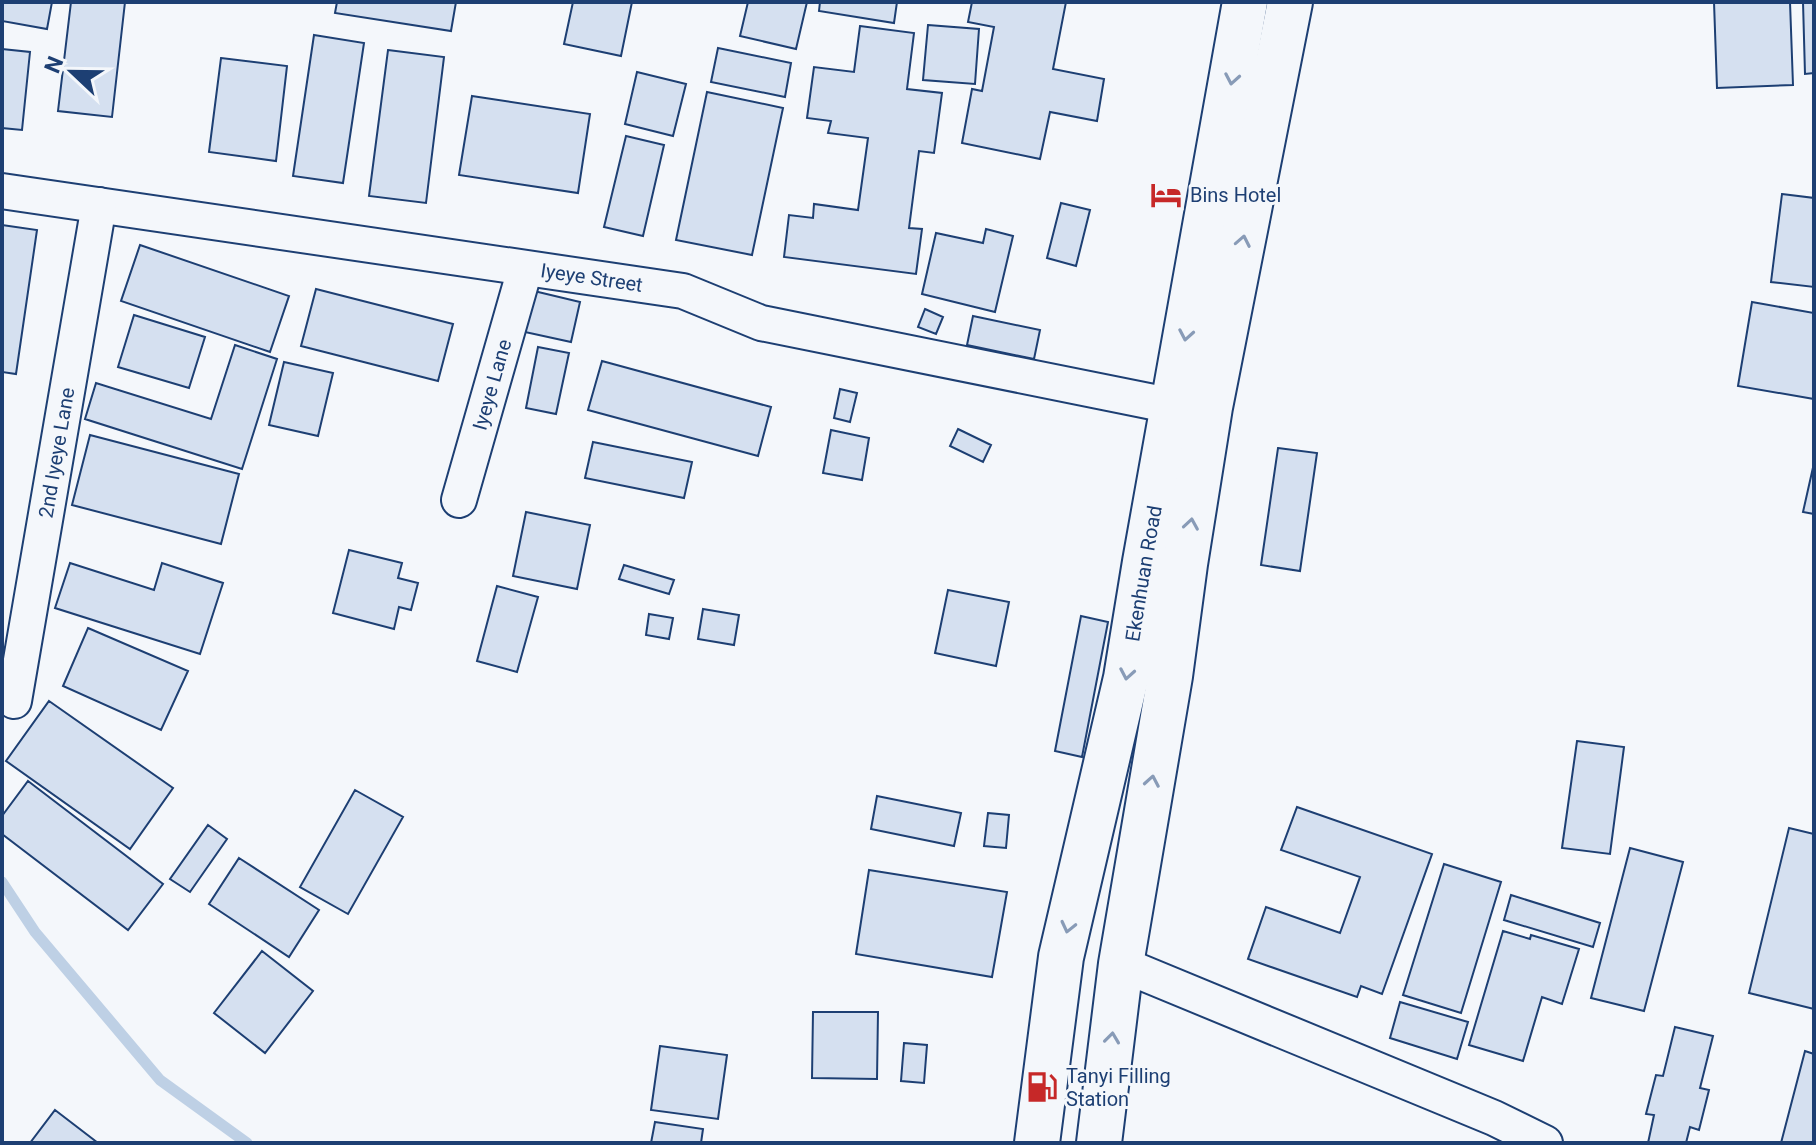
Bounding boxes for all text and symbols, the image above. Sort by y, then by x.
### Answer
north arrow [32,32,112,112]
text: N [39,53,68,77]
one-way arrow [1224,72,1241,86]
hotel icon: Bins Hotel [1149,178,1183,212]
place label: Bins Hotel [1190,183,1281,207]
one-way arrow [1234,234,1251,248]
street label: Iyeye Street [539,258,644,297]
one-way arrow [1179,328,1196,342]
street label: Iyeye Lane [468,336,516,433]
street label: 2nd Iyeye Lane [34,386,80,520]
street label: Ekenhuan Road [1120,503,1167,643]
one-way arrow [1182,517,1199,531]
one-way arrow [1119,667,1136,680]
one-way arrow [1143,774,1160,788]
one-way arrow [1060,919,1077,933]
one-way arrow [1103,1031,1120,1045]
place label: Tanyi Filling Station [1066,1064,1171,1111]
fuel station icon: Tanyi Filling Station [1025,1070,1059,1104]

